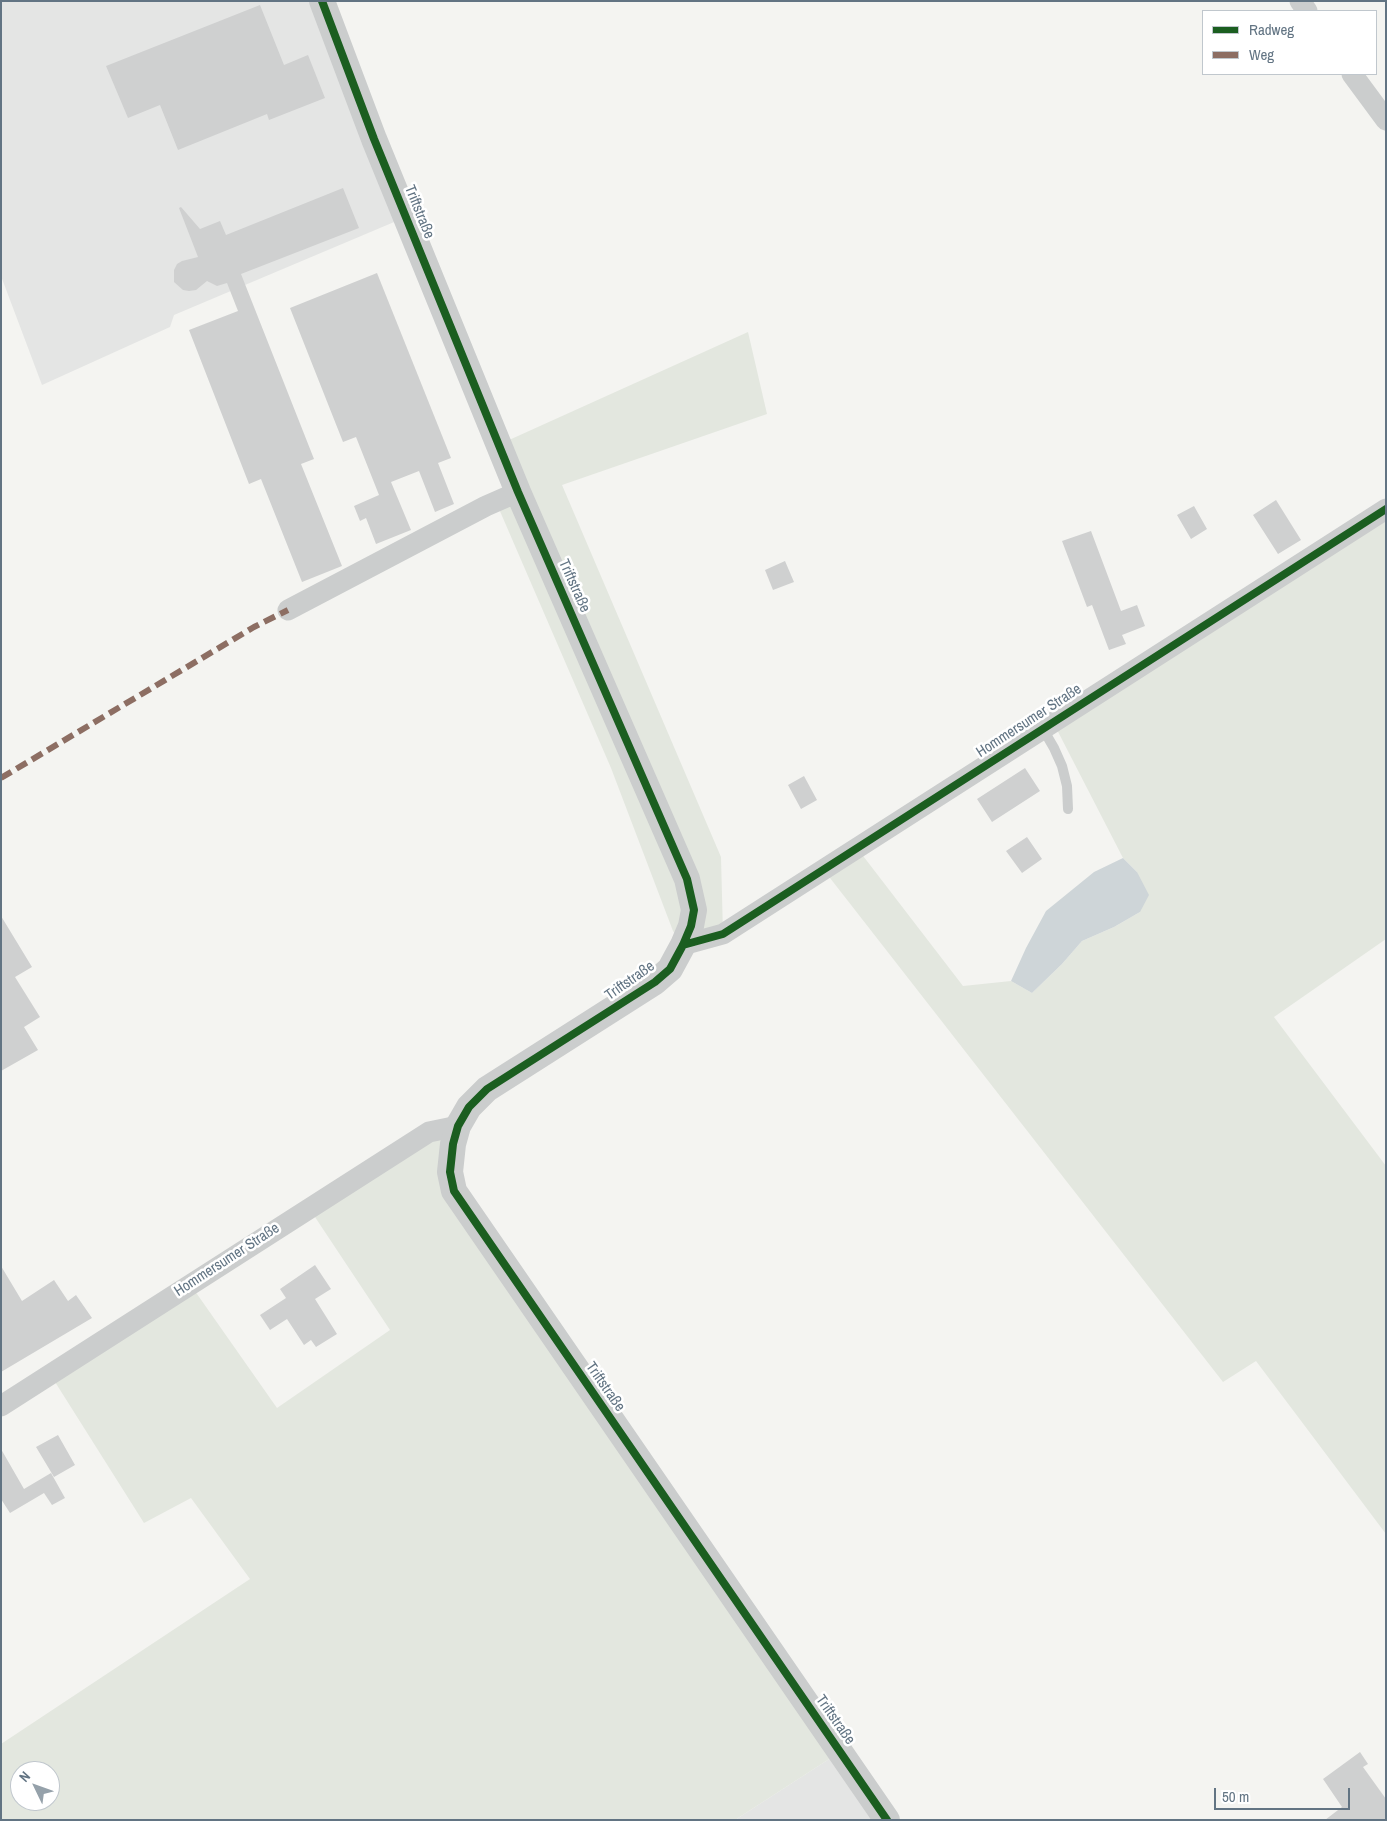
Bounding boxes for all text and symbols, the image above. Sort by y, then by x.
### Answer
legend [1202,10,1377,75]
text: Radweg [1249,19,1294,40]
text: Weg [1249,44,1274,65]
street label: Triftstraße [400,183,438,241]
street label: Triftstraße [554,557,594,615]
street label: Hommersumer Straße [973,680,1085,762]
street label: Triftstraße [602,957,658,1005]
street label: Hommersumer Straße [171,1219,283,1301]
street label: Triftstraße [581,1359,629,1415]
street label: Triftstraße [811,1692,859,1748]
north arrow [10,1761,60,1811]
text: N [15,1768,34,1786]
scale bar [1217,1778,1353,1810]
text: 50 m [1222,1786,1249,1807]

